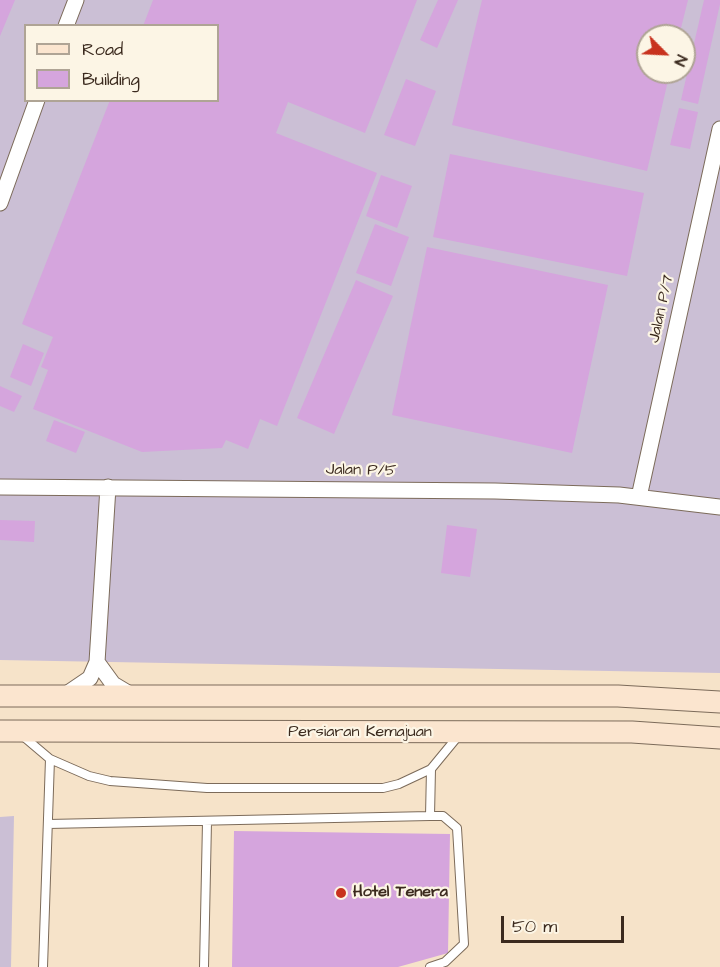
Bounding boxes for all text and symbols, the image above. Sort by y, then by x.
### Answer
legend [24,24,219,102]
north arrow [636,24,696,84]
text: Road [82,37,123,62]
text: N [669,51,693,70]
text: Building [82,67,140,92]
street label: Jalan P/7 [645,273,679,345]
street label: Jalan P/5 [326,461,396,481]
street label: Persiaran Kemajuan [288,723,432,743]
place label: Hotel Tenera [353,883,448,903]
marker: Hotel Tenera [334,886,348,900]
scale bar [504,904,627,942]
text: 50 m [512,914,557,939]

